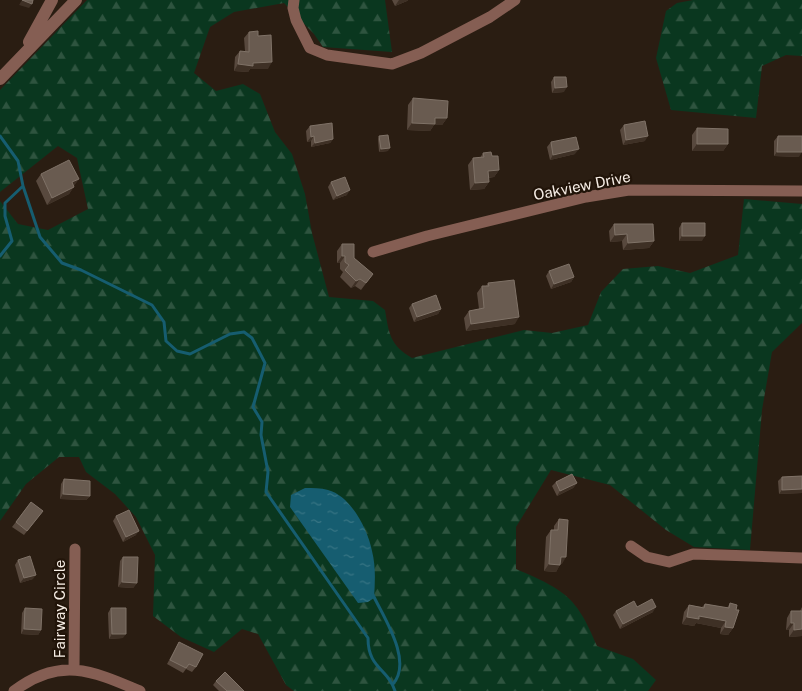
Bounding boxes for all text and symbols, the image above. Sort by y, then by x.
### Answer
street label: Oakview Drive [532,168,632,203]
street label: Fairway Circle [51,560,68,658]

